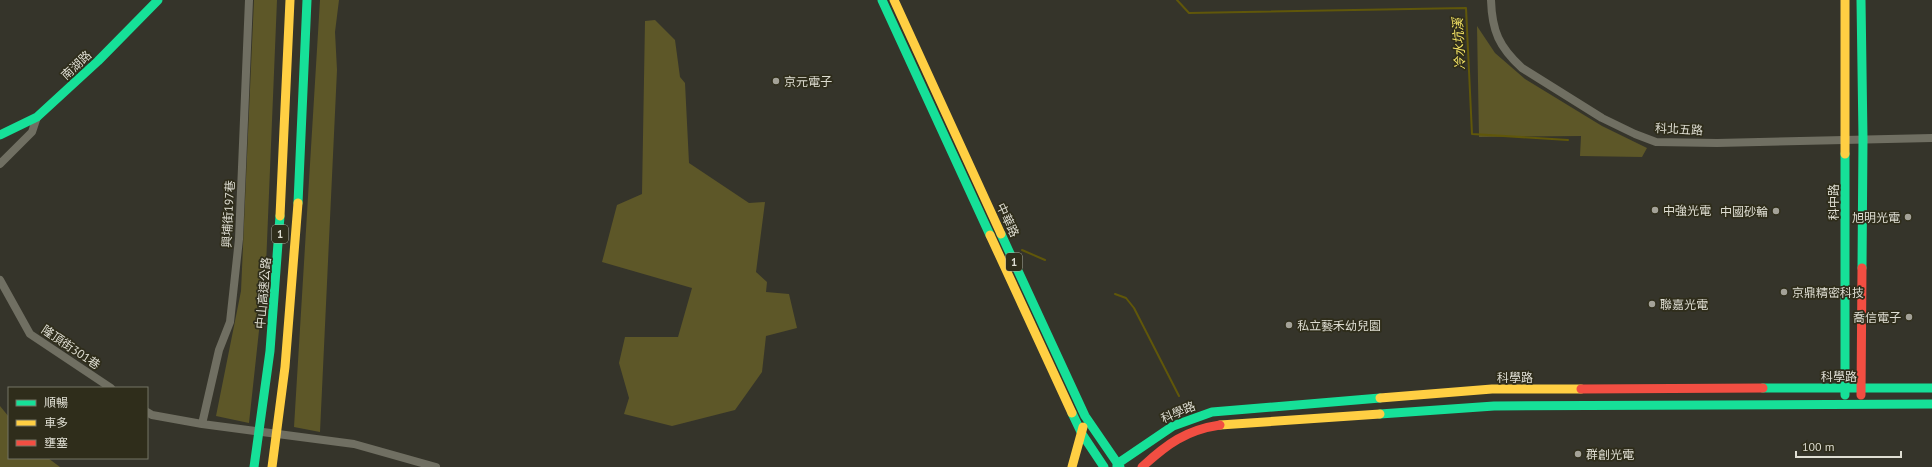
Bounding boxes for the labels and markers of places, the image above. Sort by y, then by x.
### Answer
place label: 京元電子 [784,74,832,89]
marker: 京元電子 [771,76,781,86]
place label: 中強光電 [1663,203,1711,218]
place label: 中國砂輪 [1720,204,1768,219]
marker: 中強光電 [1650,205,1660,215]
marker: 中國砂輪 [1771,206,1781,216]
place label: 旭明光電 [1852,210,1900,225]
marker: 旭明光電 [1903,212,1913,222]
place label: 京鼎精密科技 [1792,285,1864,300]
marker: 京鼎精密科技 [1779,287,1789,297]
place label: 聯嘉光電 [1660,297,1708,312]
marker: 聯嘉光電 [1647,299,1657,309]
place label: 喬信電子 [1853,310,1901,325]
marker: 喬信電子 [1904,312,1914,322]
place label: 私立藝禾幼兒園 [1297,318,1381,333]
marker: 私立藝禾幼兒園 [1284,320,1294,330]
place label: 群創光電 [1586,447,1634,462]
marker: 群創光電 [1573,449,1583,459]

